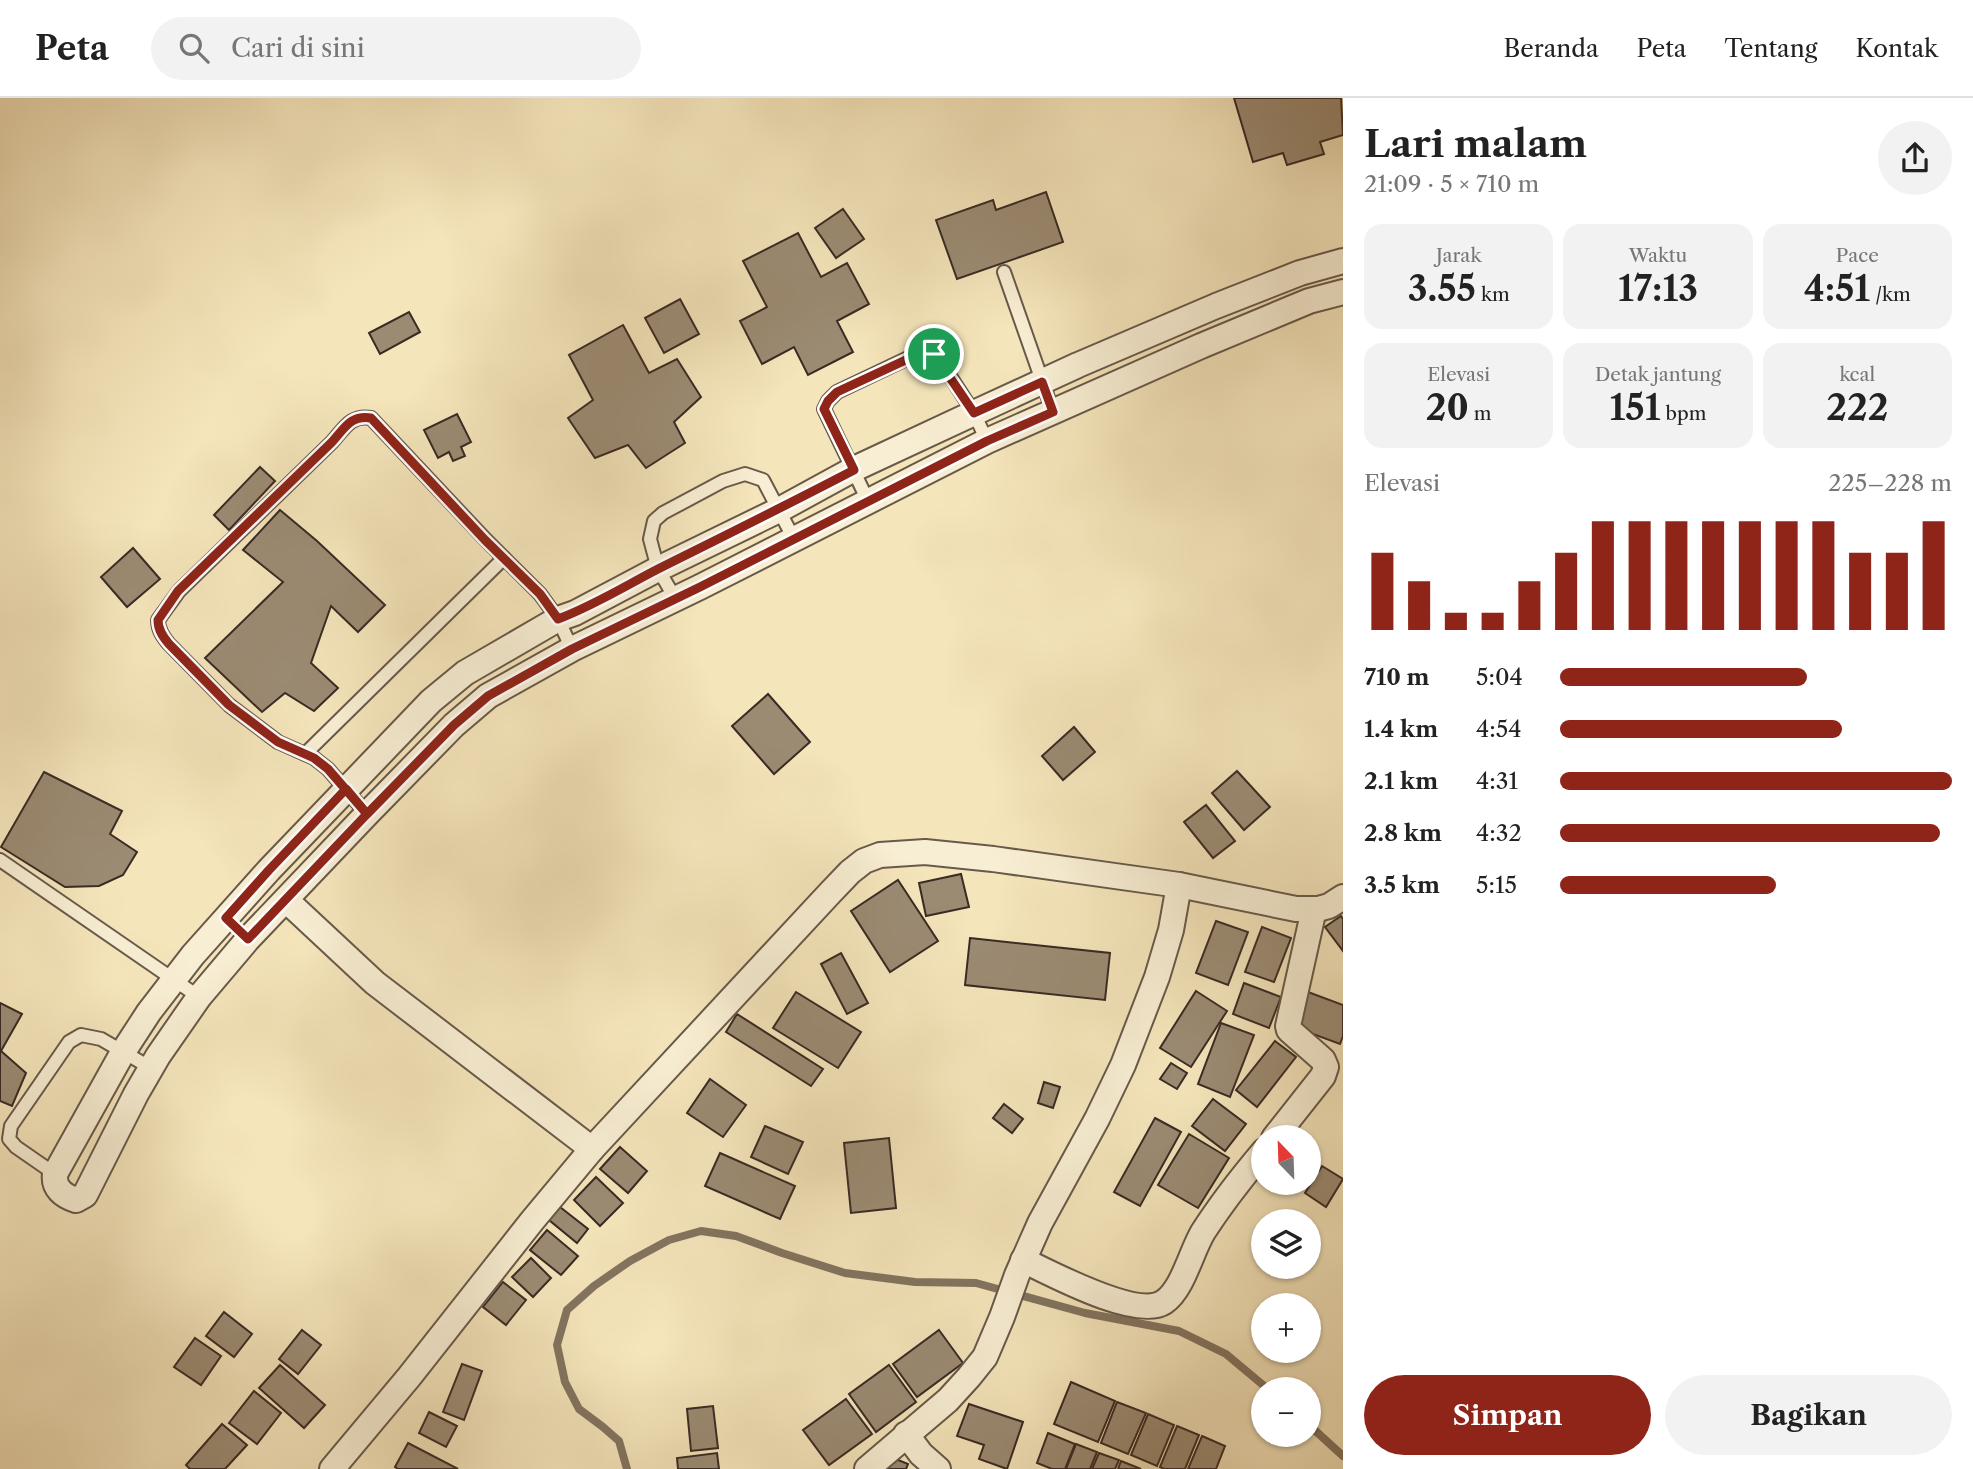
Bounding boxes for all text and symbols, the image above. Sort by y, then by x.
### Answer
search box [151,17,641,80]
text: Peta [35,28,109,69]
icon: search [175,29,213,67]
text: Cari di sini [231,32,365,64]
text: Beranda [1503,34,1599,63]
text: Peta [1637,34,1686,63]
text: Tentang [1724,34,1817,63]
text: Kontak [1855,34,1938,63]
text: Lari malam [1364,120,1587,167]
button: share [1878,121,1952,195]
text: 21:09 · 5 × 710 m [1364,170,1539,198]
text: Jarak [1436,244,1481,267]
text: Waktu [1629,244,1687,267]
text: Pace [1836,244,1879,267]
text: 3.55 [1408,267,1476,310]
text: 17:13 [1618,267,1698,310]
text: 4:51 [1804,267,1870,310]
text: km [1476,283,1510,306]
text: /km [1870,283,1911,306]
pin [904,324,964,384]
icon: arrive [915,335,953,373]
text: Elevasi [1427,363,1490,386]
text: Detak jantung [1595,363,1721,386]
text: kcal [1839,363,1875,386]
text: 20 [1426,386,1469,429]
text: 151 [1610,386,1660,429]
text: 222 [1826,386,1888,429]
text: m [1469,402,1492,425]
text: bpm [1660,402,1706,425]
text: Elevasi [1364,469,1440,497]
text: 225–228 m [1828,469,1952,497]
text: 710 m [1364,663,1429,691]
text: 5:04 [1476,663,1523,691]
text: 1.4 km [1364,715,1438,743]
text: 4:54 [1476,715,1522,743]
text: 2.1 km [1364,767,1438,795]
text: 4:31 [1476,767,1518,795]
text: 2.8 km [1364,819,1442,847]
text: 4:32 [1476,819,1522,847]
text: 3.5 km [1364,871,1440,899]
text: 5:15 [1476,871,1517,899]
north arrow [1251,1125,1321,1195]
map controls [1251,1125,1321,1447]
button: layers [1251,1209,1321,1279]
button: + [1251,1293,1321,1363]
button: Simpan [1364,1375,1651,1455]
button: Bagikan [1665,1375,1952,1455]
button: − [1251,1377,1321,1447]

